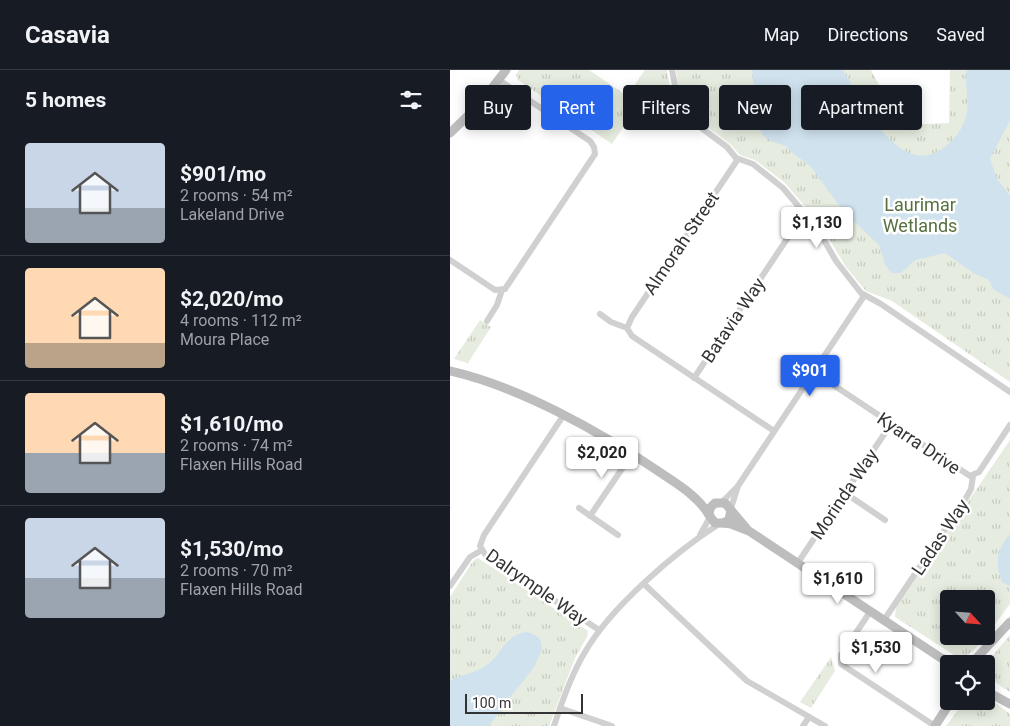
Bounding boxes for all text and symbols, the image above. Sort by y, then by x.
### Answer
text: Casavia [25,21,110,49]
text: Map [764,24,799,45]
text: Directions [827,24,908,45]
text: Saved [936,24,985,45]
chip: Buy [465,85,531,130]
chip: Rent [541,85,613,130]
chip: Filters [623,85,709,130]
chip: New [719,85,791,130]
chip: Apartment [801,85,922,130]
icon: filters [397,86,425,114]
text: 5 homes [25,88,106,112]
text: $901/mo [180,162,266,186]
icon: home [65,163,125,223]
text: 2 rooms · 54 m² [180,186,293,205]
street label: Almorah Street [639,187,723,298]
park label: Laurimar Wetlands [883,194,957,236]
text: Lakeland Drive [180,205,284,224]
pin: $1,130 [776,206,858,249]
text: $1,130 [792,213,842,232]
street label: Batavia Way [697,273,769,366]
text: $2,020/mo [180,287,283,311]
icon: home [65,288,125,348]
text: 4 rooms · 112 m² [180,311,302,330]
text: Moura Place [180,330,269,349]
pin: $901 [780,354,840,397]
text: $901 [792,361,828,380]
street label: Kyarra Drive [873,408,965,478]
text: $1,610/mo [180,412,283,436]
icon: home [65,413,125,473]
text: 2 rooms · 74 m² [180,436,293,455]
pin: $2,020 [561,436,643,479]
text: $2,020 [577,443,627,462]
street label: Morinda Way [806,444,882,543]
text: Flaxen Hills Road [180,455,303,474]
street label: Ladas Way [907,495,973,579]
text: $1,530/mo [180,537,283,561]
icon: home [65,538,125,598]
street label: Dalrymple Way [482,544,592,630]
text: 2 rooms · 70 m² [180,561,293,580]
pin: $1,610 [797,562,879,605]
text: $1,610 [813,569,863,588]
text: Flaxen Hills Road [180,580,303,599]
north arrow [940,590,995,645]
map controls [940,590,995,710]
pin: $1,530 [835,632,917,674]
text: $1,530 [851,638,901,657]
button: locate [940,655,995,710]
scale bar [465,691,582,714]
text: 100 m [472,695,511,711]

